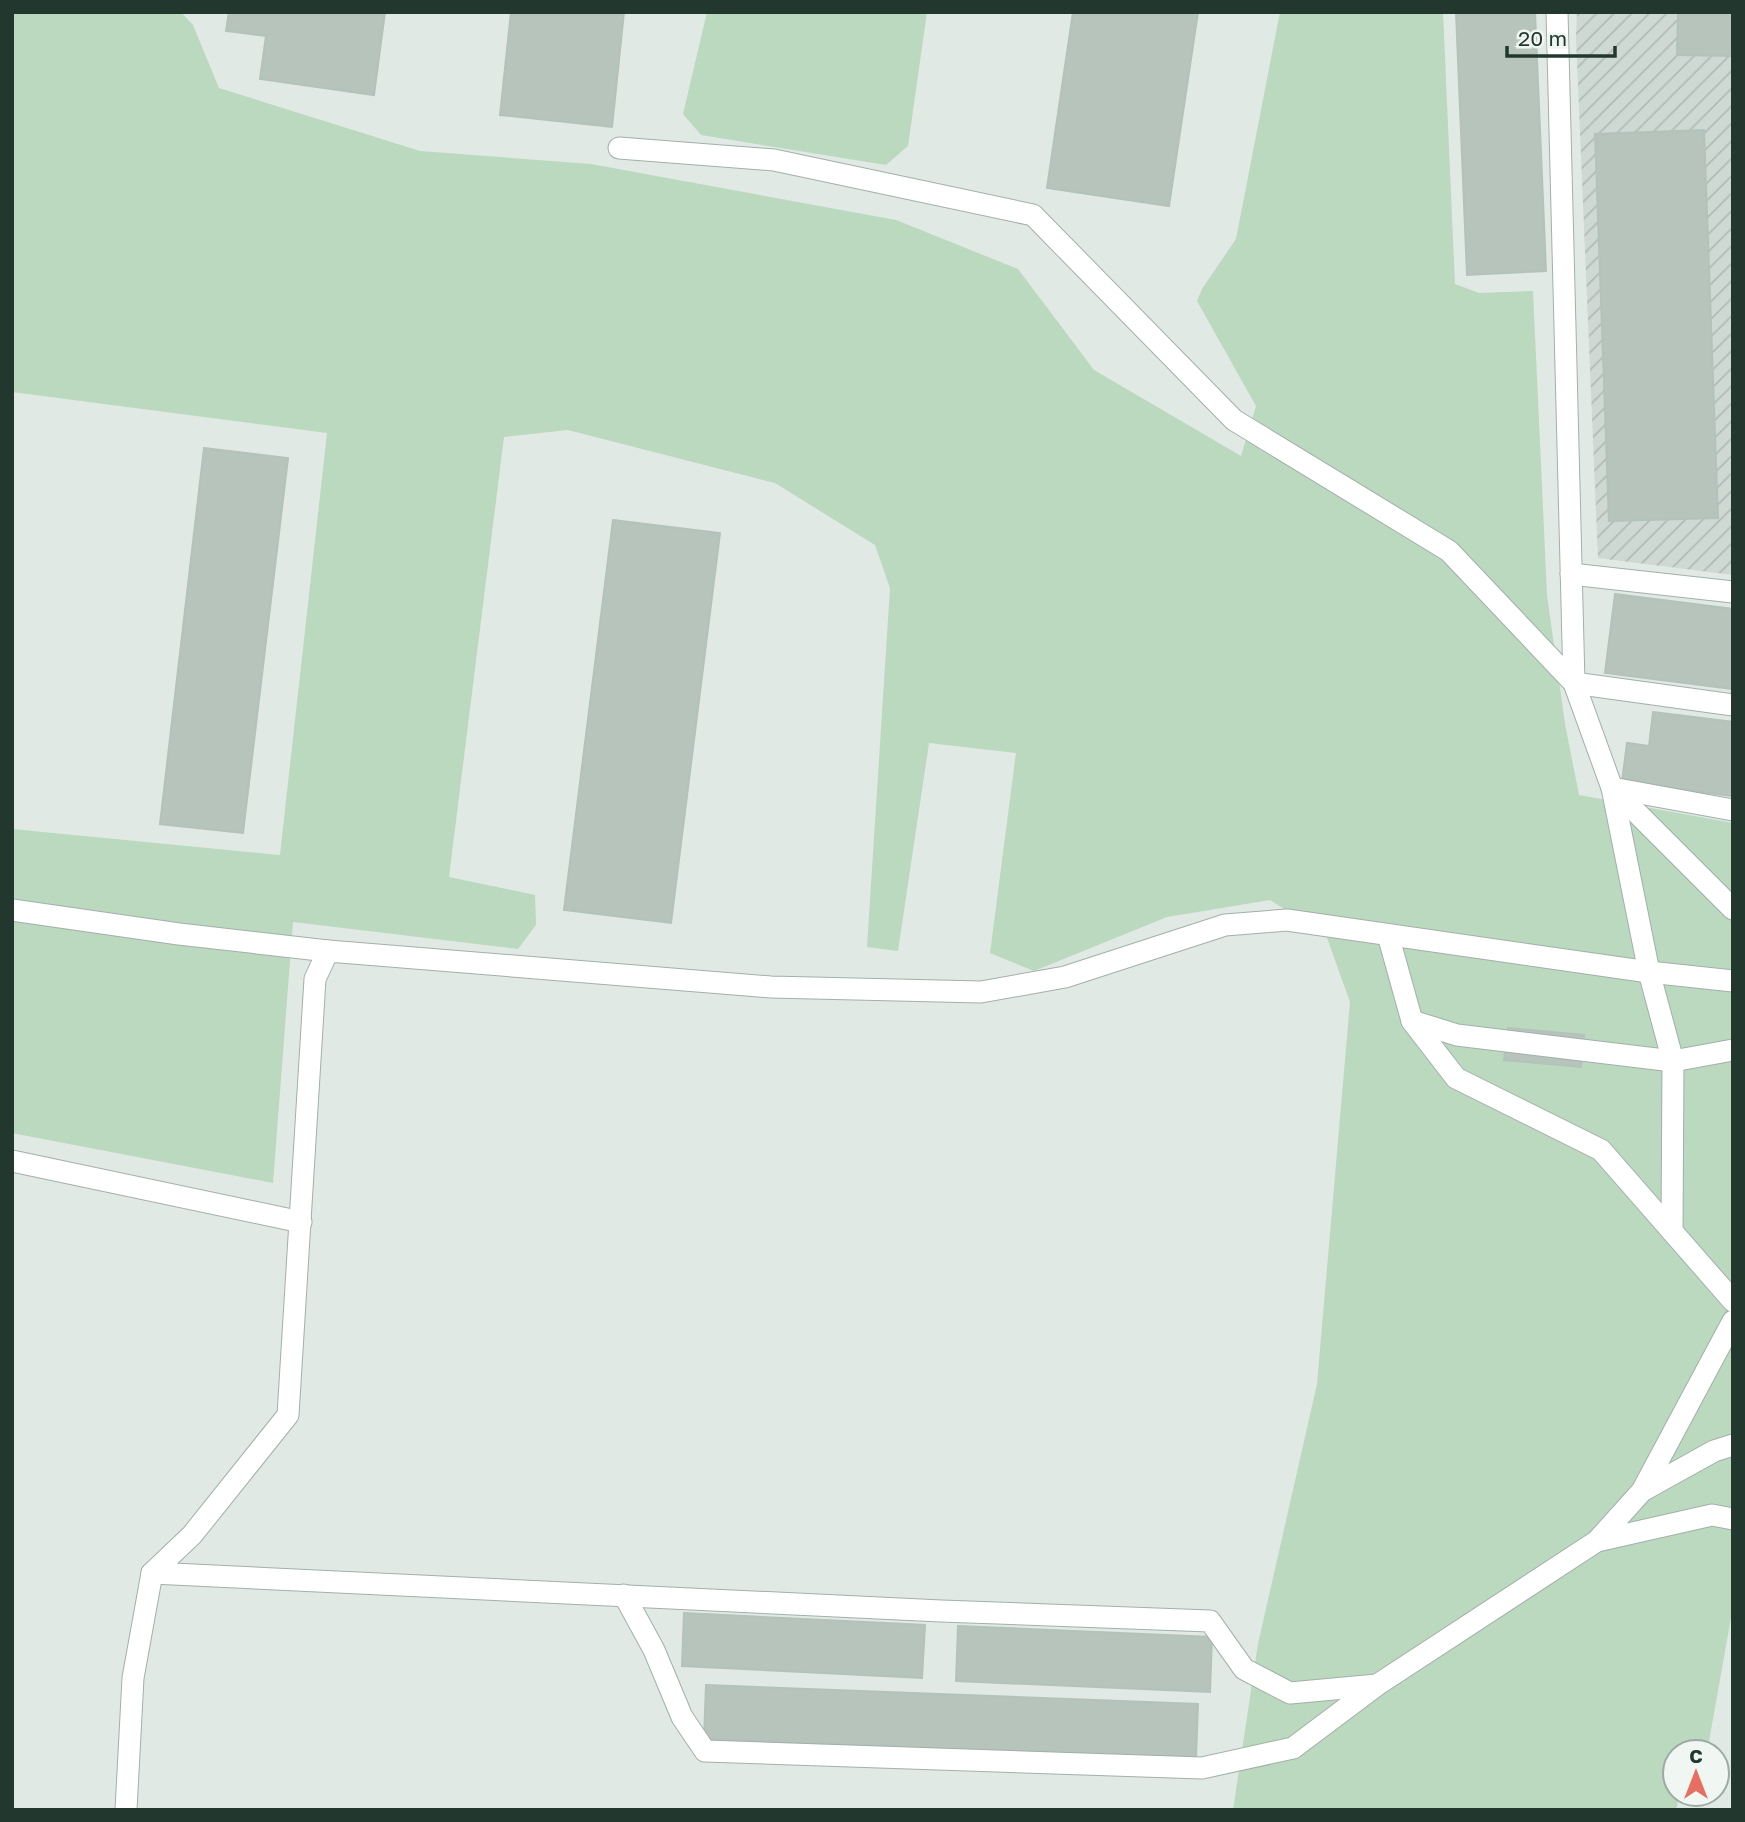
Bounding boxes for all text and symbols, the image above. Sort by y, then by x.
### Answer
scale bar [1507,14,1616,58]
text: 20 m [1518,25,1567,51]
north arrow [1661,1738,1731,1808]
text: С [1689,1744,1703,1767]

